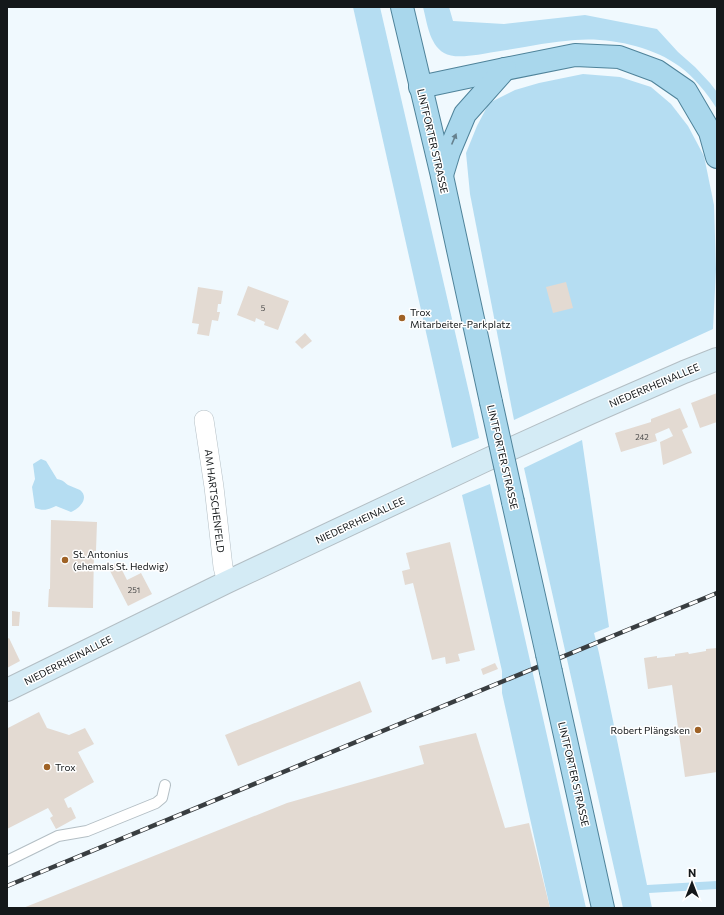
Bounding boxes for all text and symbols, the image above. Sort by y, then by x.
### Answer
street label: LINTFORTER STRASSE [415,87,451,195]
one-way arrow [451,133,457,145]
house number: 5 [261,303,266,313]
place label: Trox Mitarbeiter-Parkplatz [410,306,510,330]
marker: Trox Mitarbeiter-Parkplatz [397,313,407,323]
street label: NIEDERRHEINALLEE [607,361,701,409]
street label: LINTFORTER STRASSE [485,403,521,511]
house number: 242 [635,432,649,442]
street label: AM HARTSCHENFELD [203,449,227,553]
street label: NIEDERRHEINALLEE [314,494,407,546]
place label: St. Antonius (ehemals St. Hedwig) [73,548,168,572]
marker: St. Antonius (ehemals St. Hedwig) [60,555,70,565]
house number: 251 [128,585,140,595]
street label: NIEDERRHEINALLEE [22,633,114,687]
street label: LINTFORTER STRASSE [556,720,592,828]
place label: Robert Plängsken [611,724,690,736]
marker: Robert Plängsken [693,725,703,735]
place label: Trox [55,761,76,773]
marker: Trox [42,762,52,772]
north arrow [672,863,712,903]
text: N [688,866,696,879]

